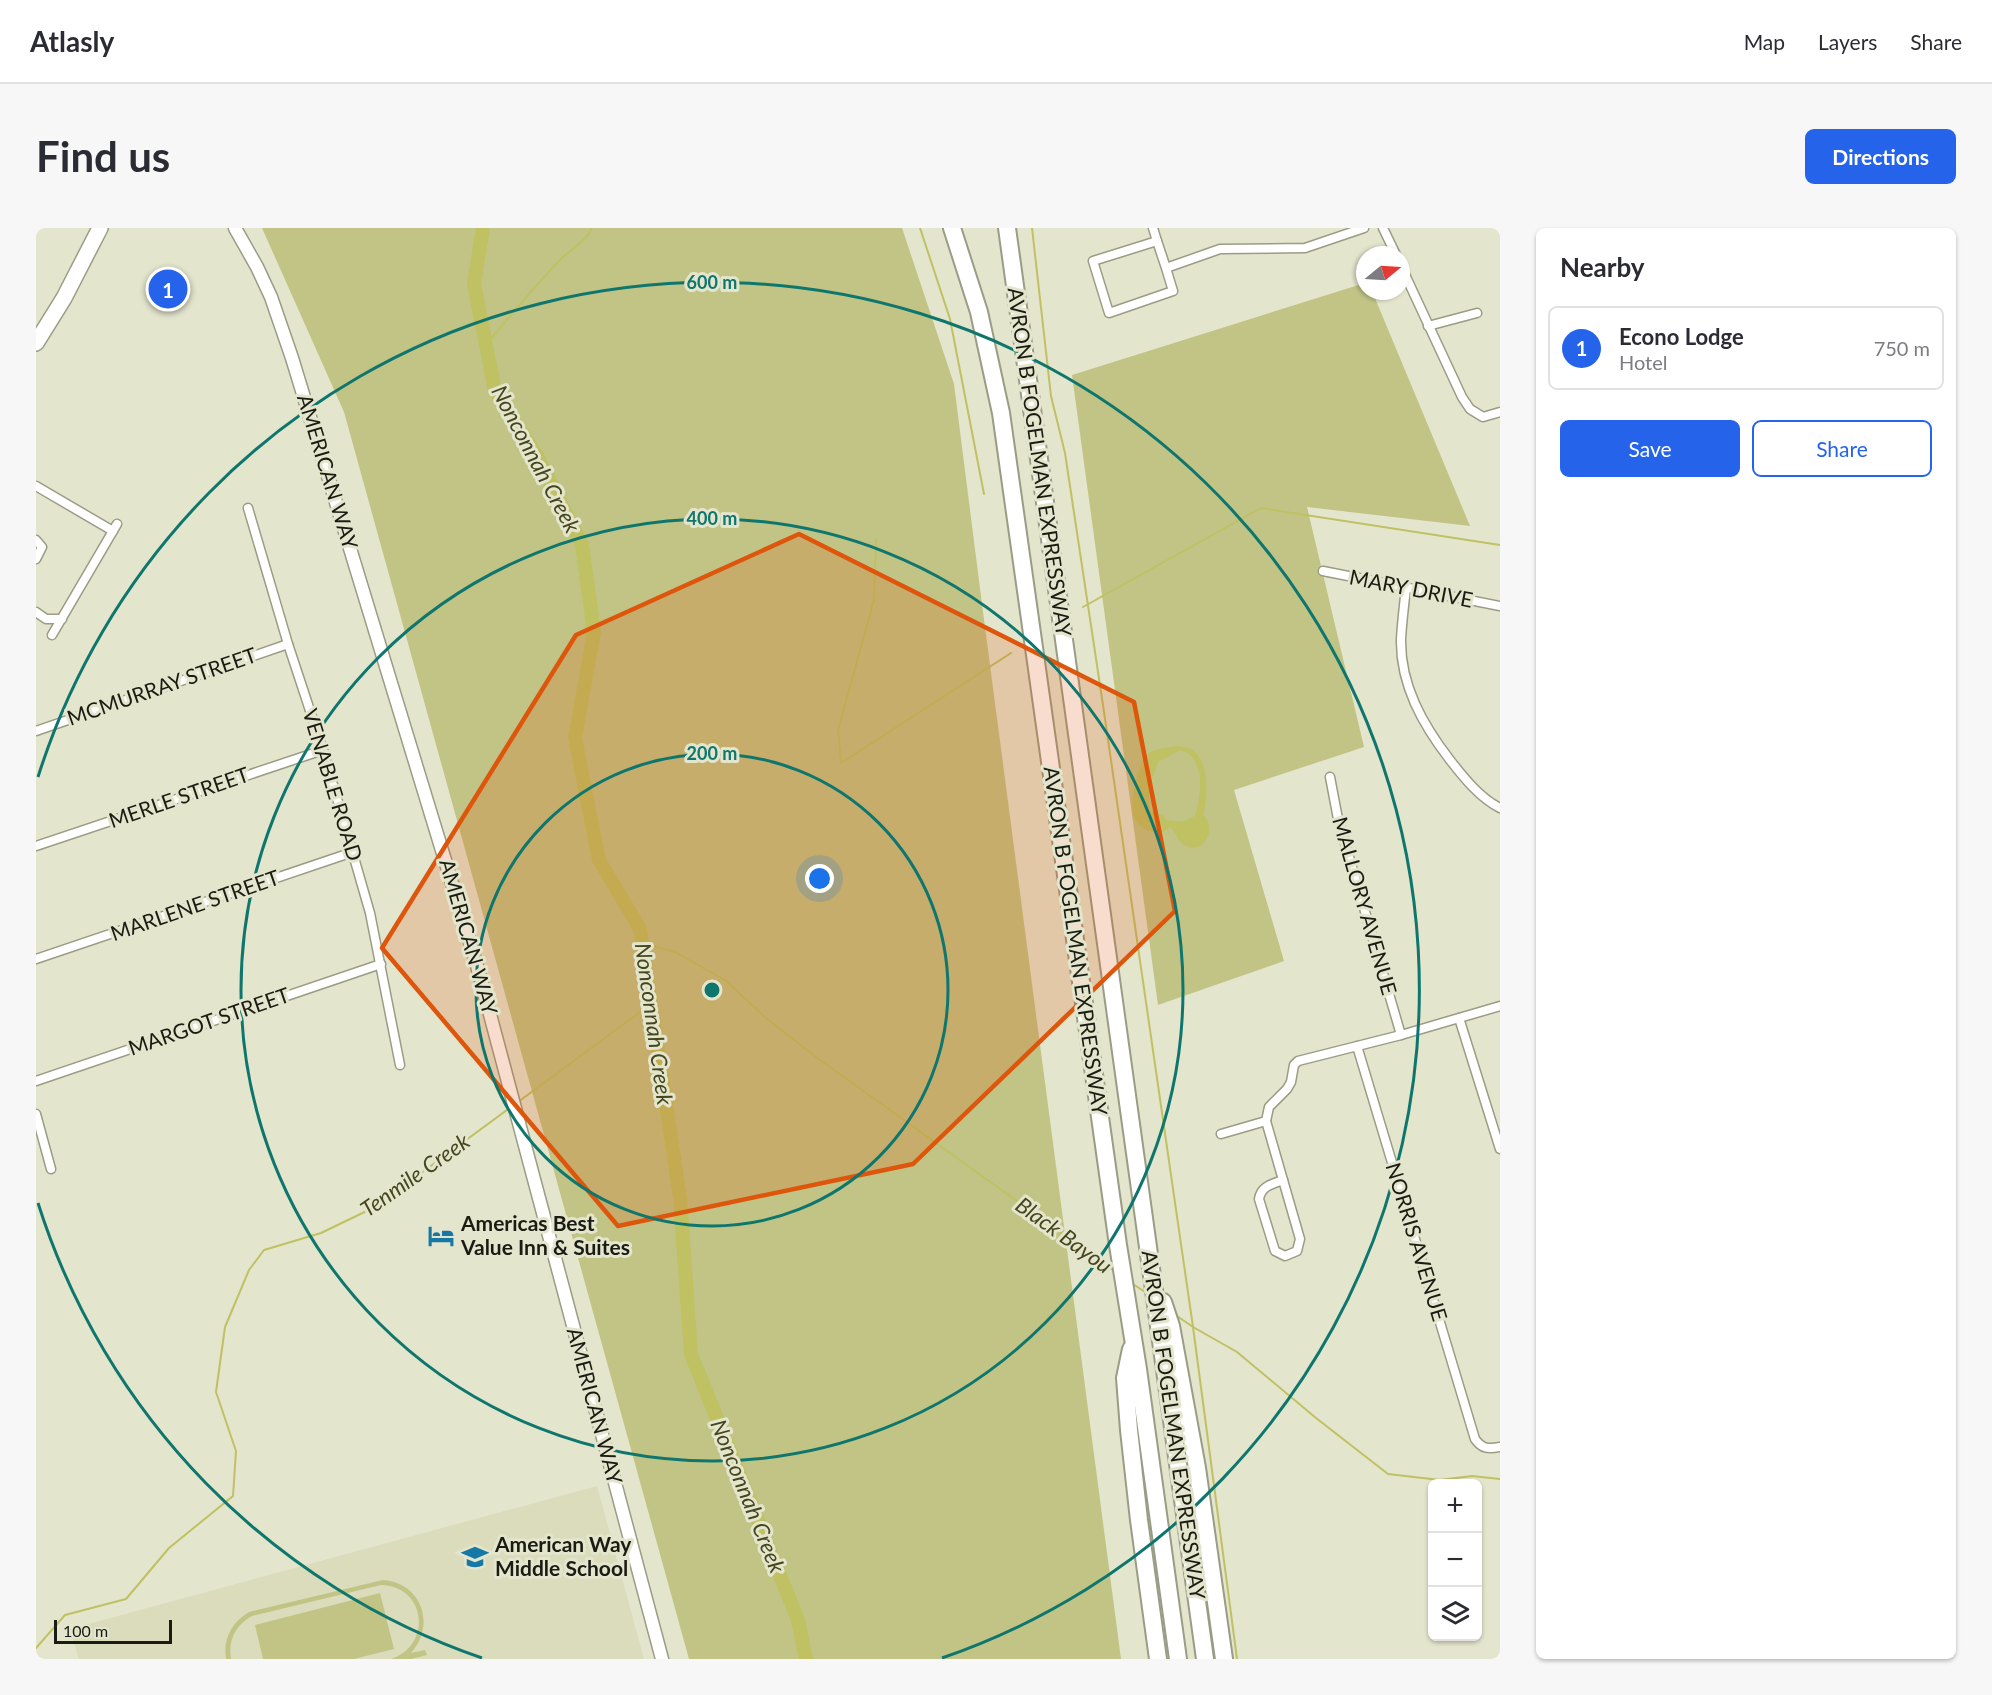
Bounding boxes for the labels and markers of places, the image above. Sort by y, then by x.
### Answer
pin: 1 [148,266,188,312]
centre of rings [702,980,722,1000]
place label: Americas Best Value Inn & Suites [460,1210,630,1259]
hotel icon: Americas Best Value Inn & Suites [426,1221,456,1251]
place label: American Way Middle School [494,1531,632,1580]
school or university icon: American Way Middle School [460,1542,490,1572]

